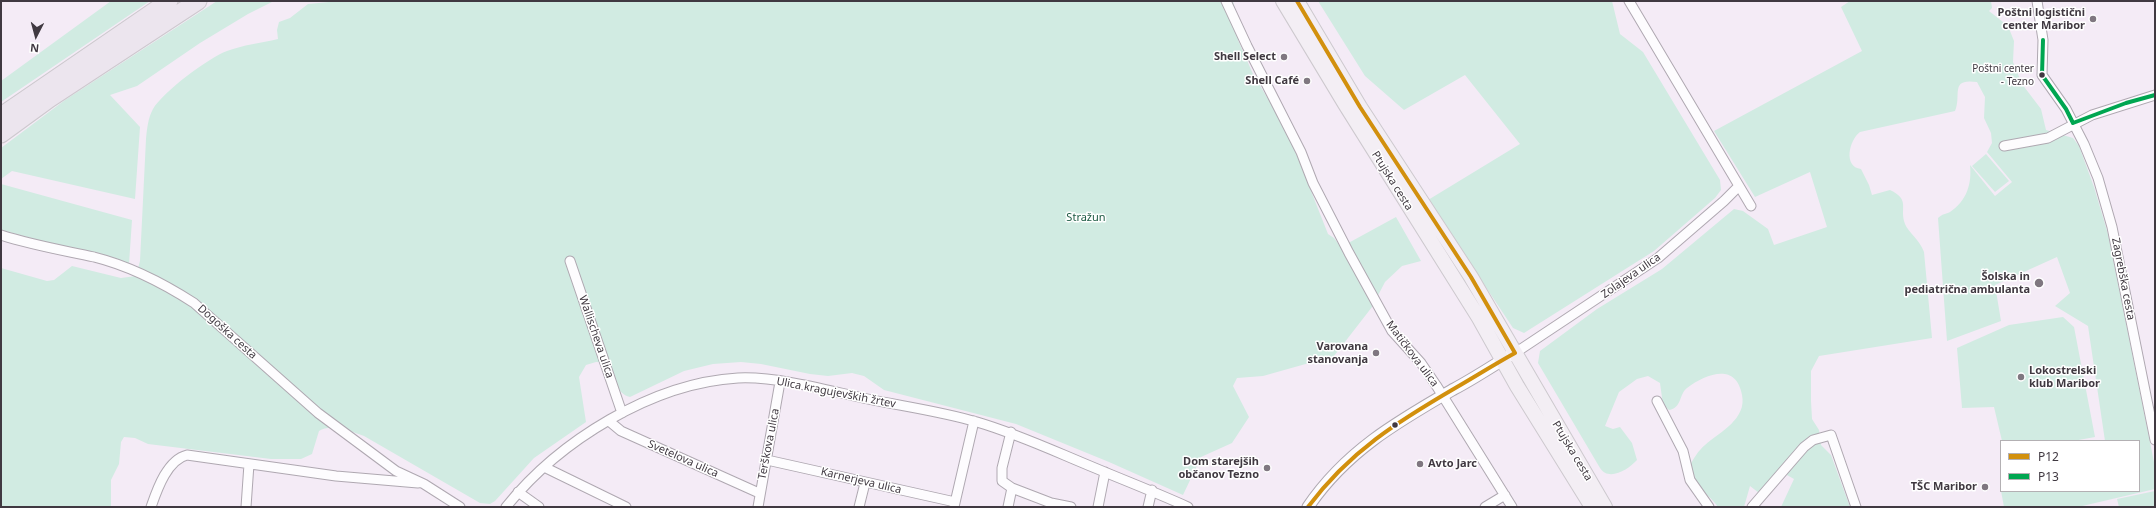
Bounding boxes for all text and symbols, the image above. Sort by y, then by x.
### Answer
place label: Poštni logistični center Maribor [1998,6,2085,32]
marker: Poštni logistični center Maribor [2088,14,2098,24]
north arrow [16,16,56,56]
text: N [29,41,40,56]
place label: Shell Select [1214,50,1276,64]
marker: Shell Select [1279,52,1289,62]
place label: Poštni center - Tezno [1972,63,2034,86]
marker: Poštni center - Tezno [2037,70,2047,80]
place label: Shell Café [1245,74,1299,88]
marker: Shell Café [1302,76,1312,86]
street label: Ptujska cesta [1369,149,1415,213]
park label: Stražun [1066,211,1106,225]
street label: Zagrebška cesta [2109,237,2137,321]
street label: Zolajeva ulica [1599,251,1663,301]
place label: Šolska in pediatrična ambulanta [1905,270,2030,296]
marker: Šolska in pediatrična ambulanta [2033,277,2045,289]
street label: Wallischeva ulica [576,294,616,380]
street label: Dogoška cesta [195,302,259,362]
street label: Matičkova ulica [1383,318,1441,390]
place label: Varovana stanovanja [1307,340,1368,366]
marker: Varovana stanovanja [1371,348,1381,358]
place label: Lokostrelski klub Maribor [2029,364,2100,390]
marker: Lokostrelski klub Maribor [2016,372,2026,382]
street label: Ulica kragujevških žrtev [775,375,897,411]
street label: Terškova ulica [756,407,782,481]
street label: Ptujska cesta [1549,419,1595,483]
unlabelled marker [1390,420,1400,430]
street label: Svetelova ulica [646,438,720,480]
legend [2000,440,2140,492]
text: P12 [2038,448,2059,465]
place label: Dom starejših občanov Tezno [1178,455,1259,481]
place label: Avto Jarc [1428,457,1477,471]
marker: Avto Jarc [1415,459,1425,469]
marker: Dom starejših občanov Tezno [1262,463,1272,473]
street label: Karnerjeva ulica [819,465,903,497]
text: P13 [2038,468,2059,485]
place label: TŠC Maribor [1911,480,1977,494]
marker: TŠC Maribor [1980,482,1990,492]

